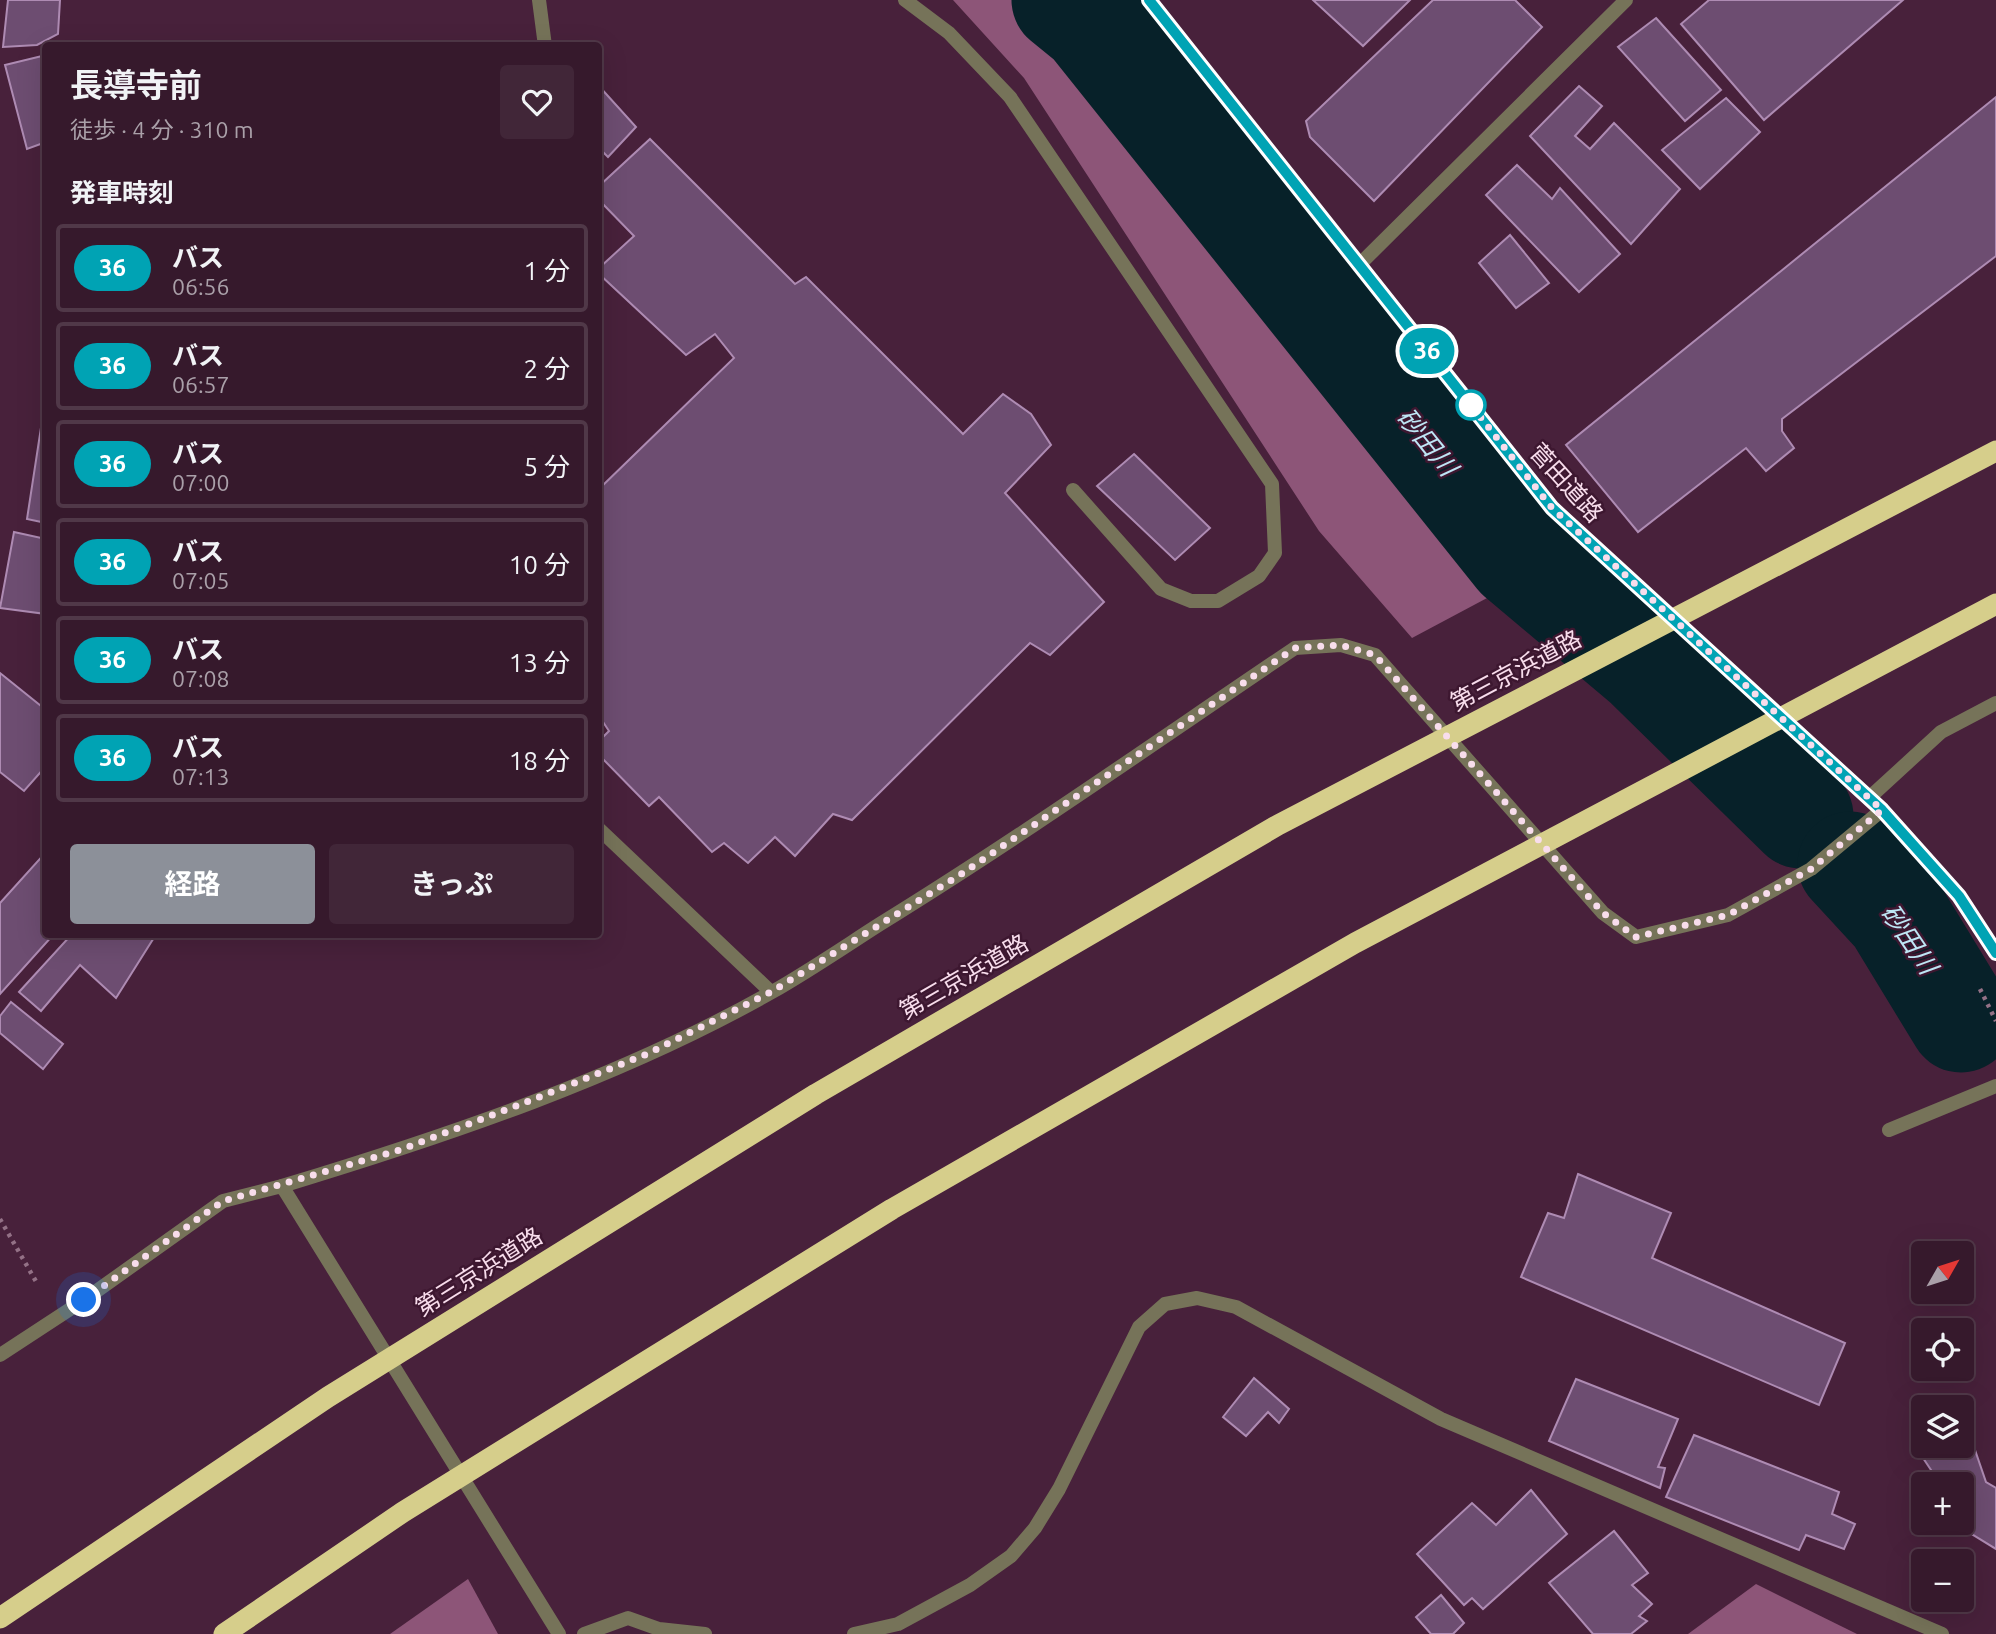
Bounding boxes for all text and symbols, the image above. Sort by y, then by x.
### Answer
button: heart [500,65,574,139]
text: 長導寺前 [70,66,202,103]
text: 徒歩 · 4 分 · 310 m [70,117,254,142]
text: 発車時刻 [70,178,174,207]
text: バス [172,243,224,272]
text: 36 [99,254,126,281]
text: 1 分 [523,256,570,285]
text: 06:56 [172,274,230,299]
line badge: 36 [1396,328,1458,374]
text: 36 [1413,337,1441,364]
text: バス [172,341,224,370]
text: 36 [99,352,126,379]
text: 2 分 [523,354,570,383]
text: 06:57 [172,372,230,397]
unlabelled marker [1456,390,1486,420]
water label: 砂田川 [1392,402,1465,483]
street label: 菅田道路 [1524,438,1609,527]
text: バス [172,439,224,468]
text: 36 [99,450,126,477]
text: 5 分 [523,452,570,481]
text: 07:00 [172,470,230,495]
text: バス [172,537,224,566]
text: 36 [99,548,126,575]
text: 10 分 [509,550,570,579]
text: 07:05 [172,568,230,593]
street label: 第三京浜道路 [1446,625,1586,716]
text: バス [172,635,224,664]
text: 36 [99,646,126,673]
text: 13 分 [509,648,570,677]
text: 07:08 [172,666,230,691]
text: バス [172,733,224,762]
text: 36 [99,744,126,771]
text: 18 分 [509,746,570,775]
text: 07:13 [172,764,230,789]
button: 経路 [70,844,315,924]
button: きっぷ [329,844,574,924]
water label: 砂田川 [1876,898,1945,982]
street label: 第三京浜道路 [895,929,1033,1024]
street label: 第三京浜道路 [411,1222,547,1321]
north arrow [1911,1241,1974,1304]
map controls [1911,1241,1974,1612]
your location [66,1282,101,1317]
button: locate [1911,1318,1974,1381]
button: layers [1911,1395,1974,1458]
button: + [1911,1472,1974,1535]
button: − [1911,1549,1974,1612]

